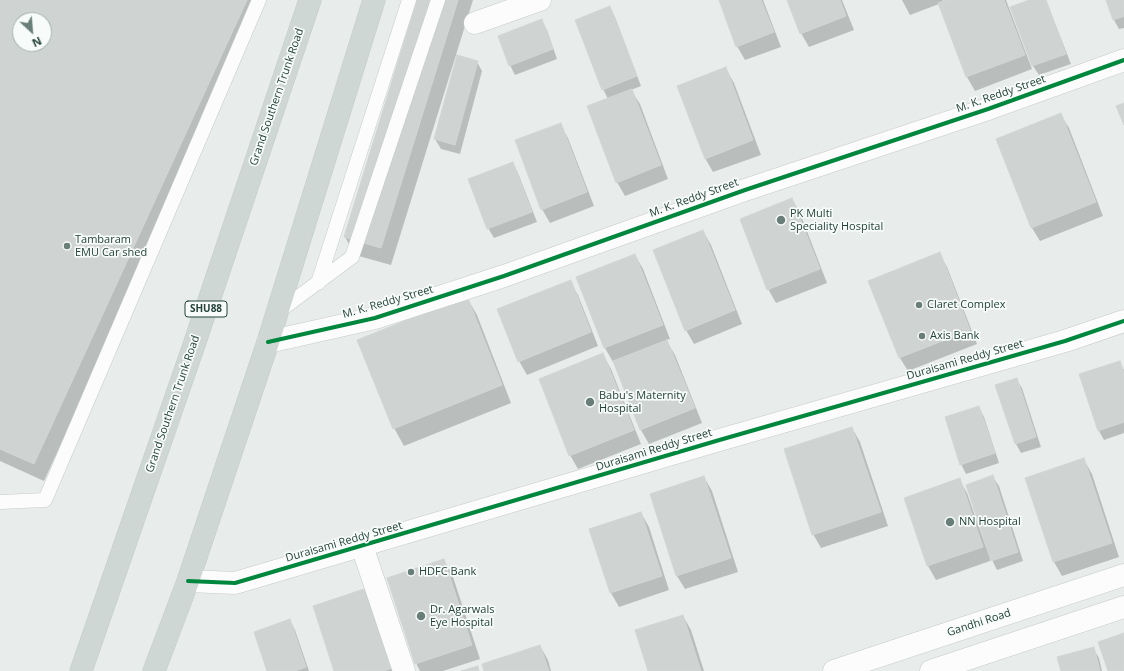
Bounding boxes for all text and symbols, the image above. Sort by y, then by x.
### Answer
north arrow [12,12,52,52]
street label: Grand Southern Trunk Road [247,27,307,167]
text: N [30,34,44,51]
street label: M. K. Reddy Street [955,73,1047,115]
street label: M. K. Reddy Street [648,176,740,220]
place label: PK Multi Speciality Hospital [790,207,883,233]
marker: PK Multi Speciality Hospital [775,214,787,226]
place label: Tambaram EMU Car shed [75,233,147,259]
marker: Tambaram EMU Car shed [62,241,72,251]
street label: M. K. Reddy Street [341,283,435,321]
place label: Claret Complex [927,298,1005,312]
marker: Claret Complex [914,300,924,310]
road number: SHU88 [185,301,227,317]
place label: Axis Bank [930,329,979,343]
marker: Axis Bank [917,331,927,341]
street label: Grand Southern Trunk Road [143,334,203,474]
street label: Duraisami Reddy Street [905,337,1025,383]
place label: Babu's Maternity Hospital [599,389,686,415]
marker: Babu's Maternity Hospital [584,396,596,408]
street label: Duraisami Reddy Street [594,426,714,474]
place label: NN Hospital [959,515,1021,529]
marker: NN Hospital [944,516,956,528]
street label: Duraisami Reddy Street [284,519,404,565]
place label: HDFC Bank [419,565,476,579]
marker: HDFC Bank [406,567,416,577]
place label: Dr. Agarwals Eye Hospital [430,603,494,629]
street label: Gandhi Road [945,606,1013,640]
marker: Dr. Agarwals Eye Hospital [415,610,427,622]

